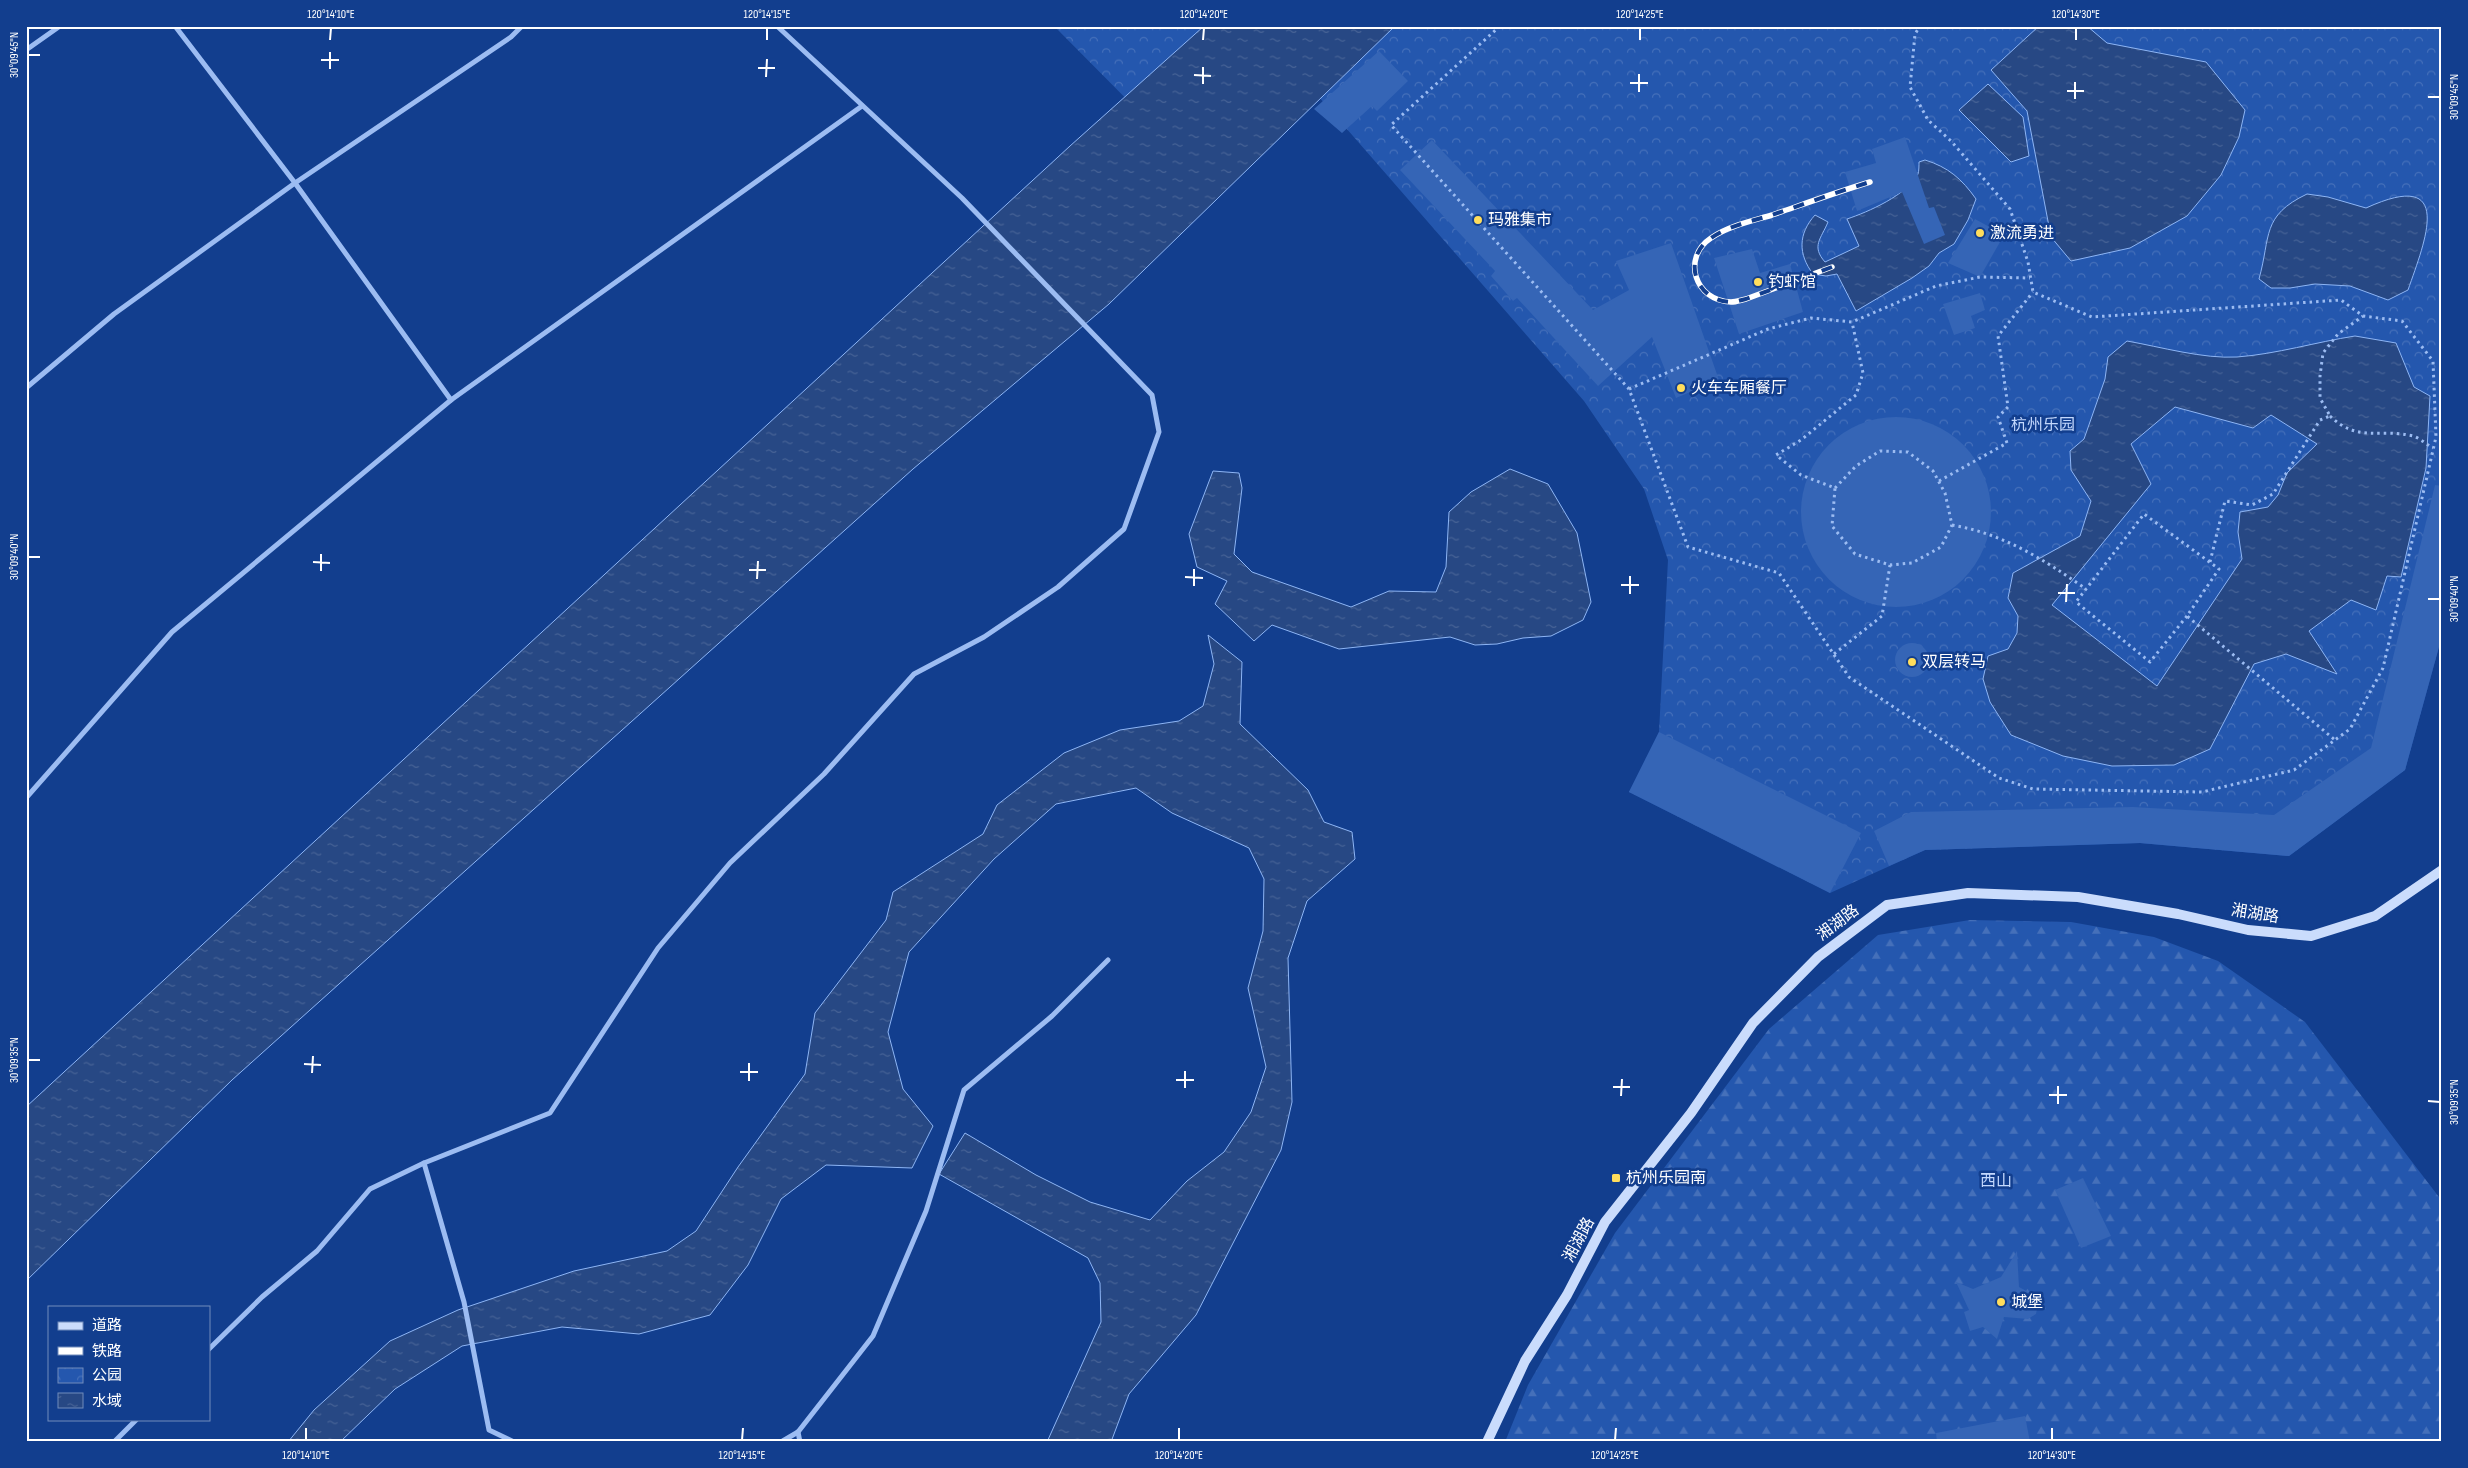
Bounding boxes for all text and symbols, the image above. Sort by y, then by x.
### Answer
text: 120°14'10"E [307,7,355,22]
text: 120°14'15"E [744,7,790,22]
text: 120°14'20"E [1180,7,1228,22]
text: 120°14'25"E [1616,7,1664,22]
text: 120°14'30"E [2052,7,2100,22]
text: 30°09'45"N [7,32,22,78]
text: 30°09'45"N [2447,74,2462,120]
place label: 玛雅集市 [1488,211,1552,230]
marker: 玛雅集市 [1472,214,1484,226]
place label: 激流勇进 [1990,224,2054,243]
marker: 激流勇进 [1974,227,1986,239]
place label: 钓虾馆 [1768,273,1816,292]
marker: 钓虾馆 [1752,276,1764,288]
place label: 火车车厢餐厅 [1691,379,1787,398]
marker: 火车车厢餐厅 [1675,382,1687,394]
park label: 杭州乐园 [2011,416,2075,435]
text: 30°09'40"N [7,534,22,580]
text: 30°09'40"N [2447,576,2462,622]
place label: 双层转马 [1922,653,1986,672]
marker: 双层转马 [1906,656,1918,668]
street label: 湘湖路 [1813,901,1863,945]
street label: 湘湖路 [2230,901,2280,927]
text: 30°09'35"N [7,1037,22,1083]
text: 30°09'35"N [2447,1079,2462,1125]
place label: 杭州乐园南 [1626,1169,1706,1188]
marker: 杭州乐园南 [1610,1172,1622,1184]
park label: 西山 [1980,1172,2012,1191]
street label: 湘湖路 [1559,1214,1599,1266]
place label: 城堡 [2011,1293,2043,1312]
marker: 城堡 [1995,1296,2007,1308]
legend [48,1306,210,1420]
text: 道路 [92,1316,122,1335]
text: 铁路 [92,1342,122,1361]
text: 公园 [92,1366,122,1385]
text: 水域 [92,1392,122,1411]
text: 120°14'10"E [282,1448,330,1463]
text: 120°14'15"E [719,1448,765,1463]
text: 120°14'20"E [1155,1448,1203,1463]
text: 120°14'25"E [1591,1448,1639,1463]
text: 120°14'30"E [2028,1448,2076,1463]

